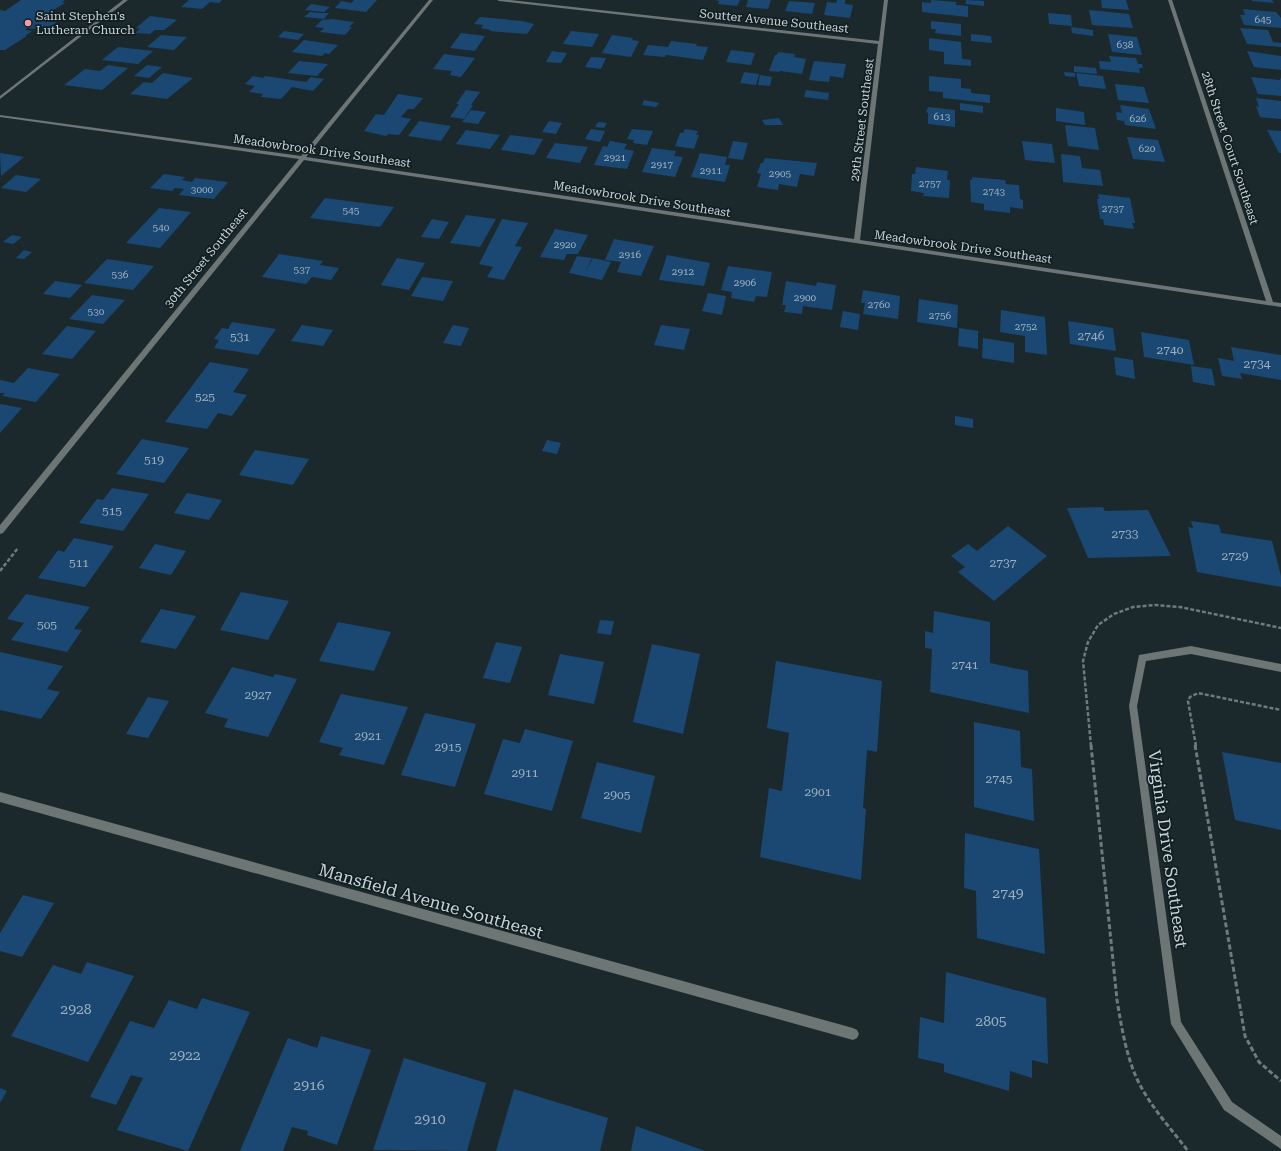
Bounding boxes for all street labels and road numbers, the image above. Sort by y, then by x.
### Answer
street label: Soutter Avenue Southeast [699,6,850,36]
street label: 29th Street Southeast [847,57,877,182]
street label: 28th Street Court Southeast [1199,70,1262,227]
street label: Meadowbrook Drive Southeast [232,132,412,170]
street label: Meadowbrook Drive Southeast [552,178,732,220]
street label: 30th Street Southeast [162,205,251,311]
street label: Meadowbrook Drive Southeast [873,228,1053,266]
street label: Virginia Drive Southeast [1144,749,1192,949]
street label: Mansfield Avenue Southeast [316,859,546,943]

